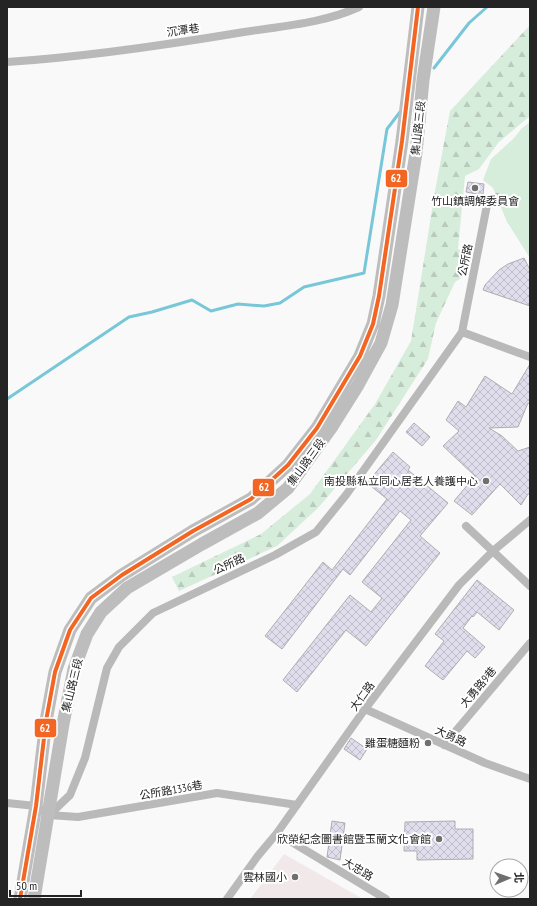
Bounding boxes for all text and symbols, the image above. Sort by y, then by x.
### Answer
street label: 沉潭巷 [166,21,200,39]
street label: 集山路三段 [408,100,428,156]
line badge: 62 [385,169,408,188]
text: 62 [391,171,401,185]
marker: 竹山鎮調解委員會 [470,183,480,193]
place label: 竹山鎮調解委員會 [431,194,519,208]
street label: 公所路 [455,242,475,278]
street label: 集山路三段 [284,436,328,488]
place label: 南投縣私立同心居老人養護中心 [324,474,478,488]
marker: 南投縣私立同心居老人養護中心 [481,476,491,486]
line badge: 62 [252,478,275,497]
text: 62 [259,480,269,494]
street label: 公所路 [211,551,247,577]
street label: 集山路三段 [59,657,85,713]
street label: 大勇路9巷 [457,664,499,710]
street label: 大仁路 [347,679,377,713]
line badge: 62 [34,718,57,738]
text: 62 [40,721,50,735]
street label: 大勇路 [433,723,469,749]
place label: 雞蛋糖麵粉 [365,736,420,750]
marker: 雞蛋糖麵粉 [423,738,433,748]
street label: 公所路1336巷 [138,778,204,802]
place label: 欣榮紀念圖書館暨玉蘭文化會館 [277,832,431,846]
marker: 欣榮紀念圖書館暨玉蘭文化會館 [434,834,444,844]
street label: 大忠路 [340,855,376,883]
north arrow [489,858,529,898]
place label: 雲林國小 [243,870,287,884]
scale bar [10,872,81,898]
marker: 雲林國小 [290,872,300,882]
text: 北 [512,872,526,883]
text: 50 m [16,878,37,893]

